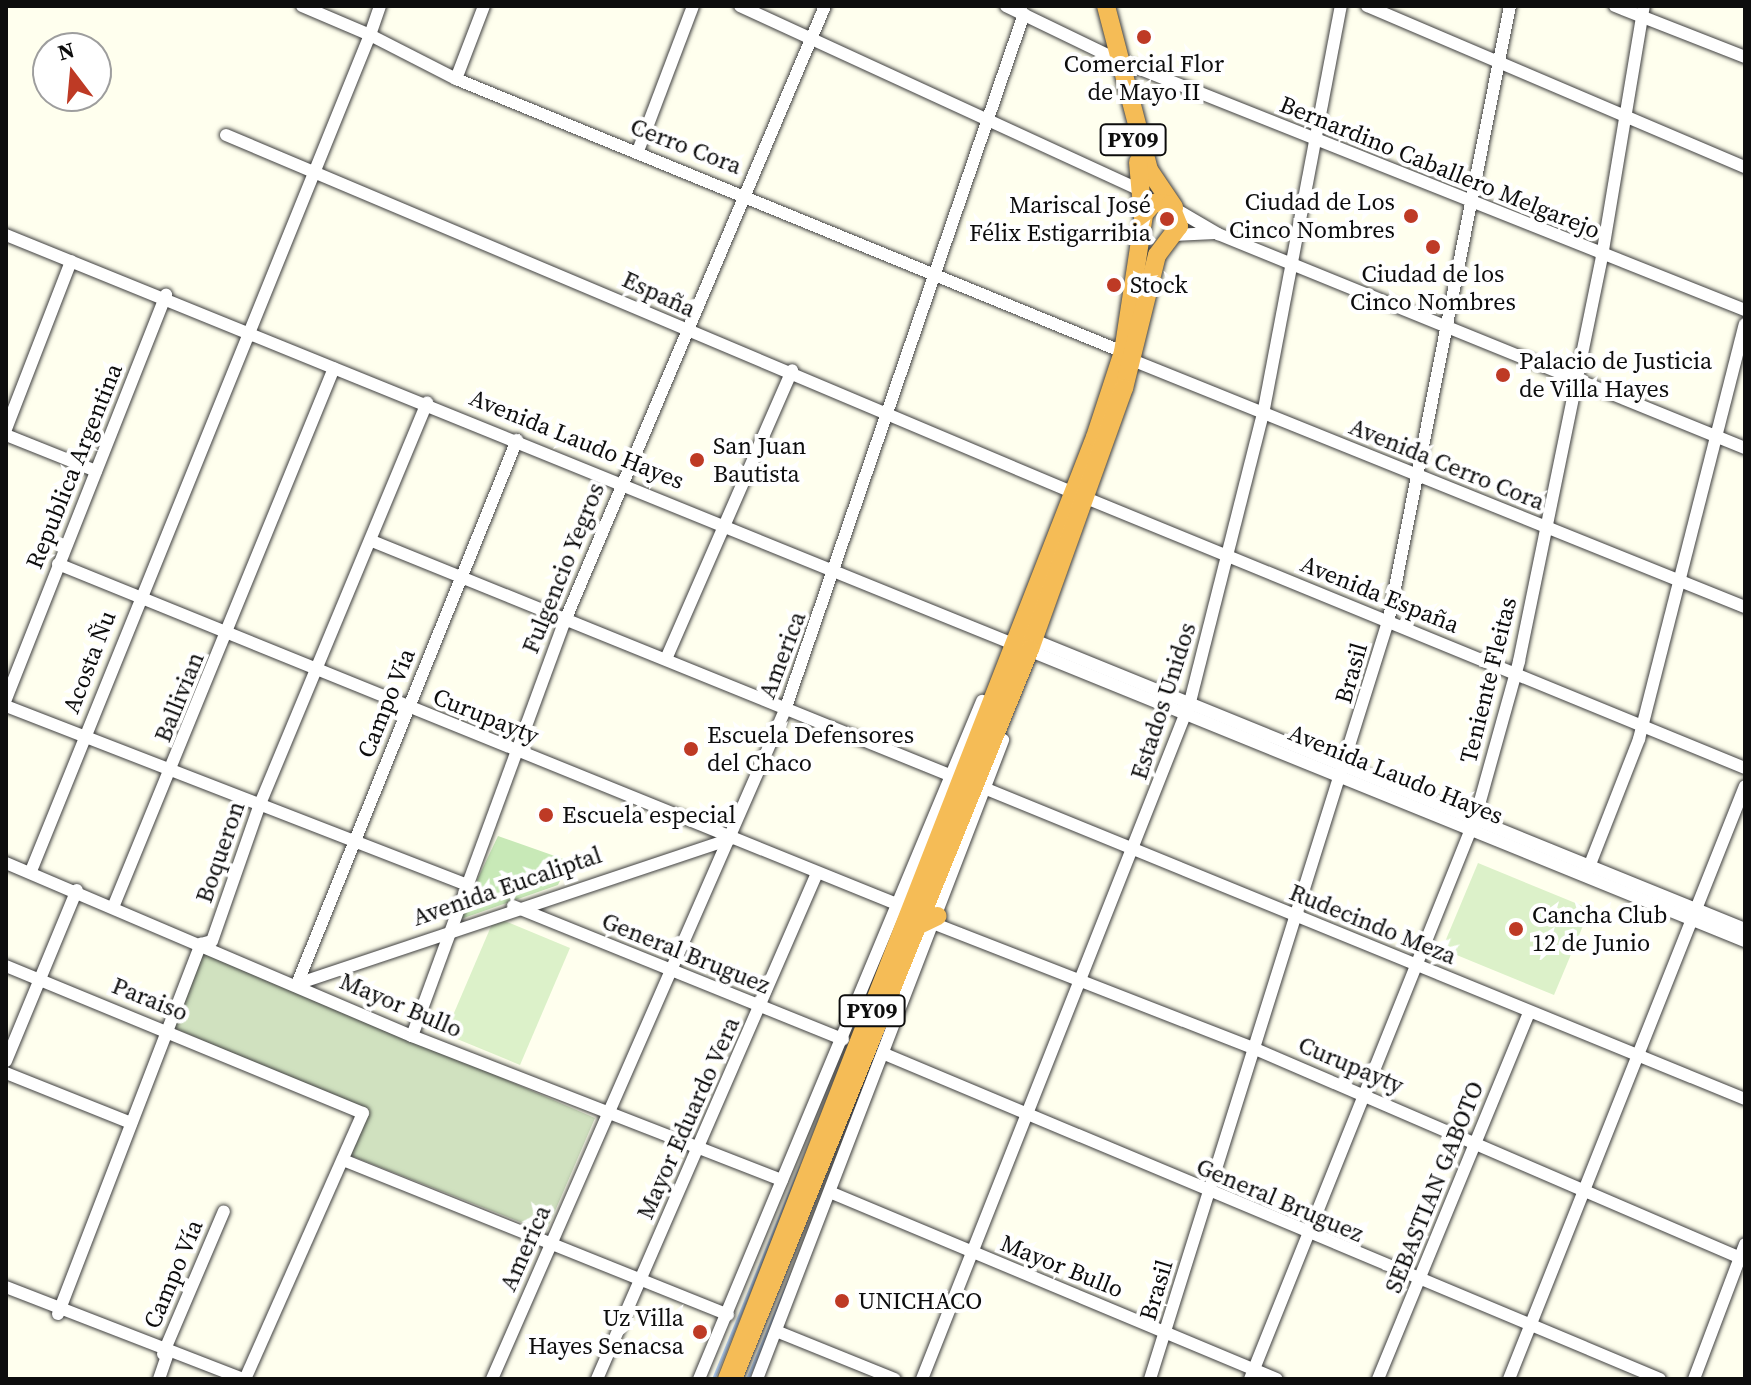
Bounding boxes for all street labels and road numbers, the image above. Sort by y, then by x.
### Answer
street label: Bernardino Caballero Melgarejo [1276,89,1604,245]
street label: Cerro Cora [626,112,746,180]
road number: PY09 [1099,122,1167,158]
street label: España [618,265,700,323]
street label: Republica Argentina [20,359,128,573]
street label: Avenida Laudo Hayes [466,383,688,495]
street label: Avenida Cerro Cora [1345,412,1549,516]
street label: Fulgencio Yegros [516,478,610,658]
street label: Avenida España [1296,549,1464,639]
street label: Teniente Fleitas [1453,594,1523,766]
street label: Acosta Ñu [56,607,122,717]
street label: America [752,607,812,703]
street label: Estados Unidos [1124,619,1202,783]
street label: Brasil [1329,639,1373,707]
street label: Campo Via [351,644,421,762]
street label: Ballivian [148,648,210,746]
street label: Curupayty [429,682,543,750]
street label: Avenida Laudo Hayes [1285,718,1507,830]
street label: Boqueron [189,798,251,906]
street label: Avenida Eucaliptal [409,840,605,932]
street label: Rudecindo Meza [1285,877,1461,971]
street label: General Bruguez [598,906,774,1000]
street label: Mayor Bullo [336,966,466,1044]
street label: Paraiso [108,971,192,1027]
road number: PY09 [838,993,906,1029]
street label: Mayor Eduardo Vera [630,1012,746,1224]
street label: Curupayty [1294,1030,1408,1100]
street label: SEBASTIAN GABOTO [1378,1077,1490,1297]
street label: General Bruguez [1192,1152,1368,1248]
street label: America [493,1201,557,1295]
street label: Campo Vía [137,1215,209,1333]
street label: Mayor Bullo [996,1228,1128,1304]
street label: Brasil [1133,1256,1179,1324]

